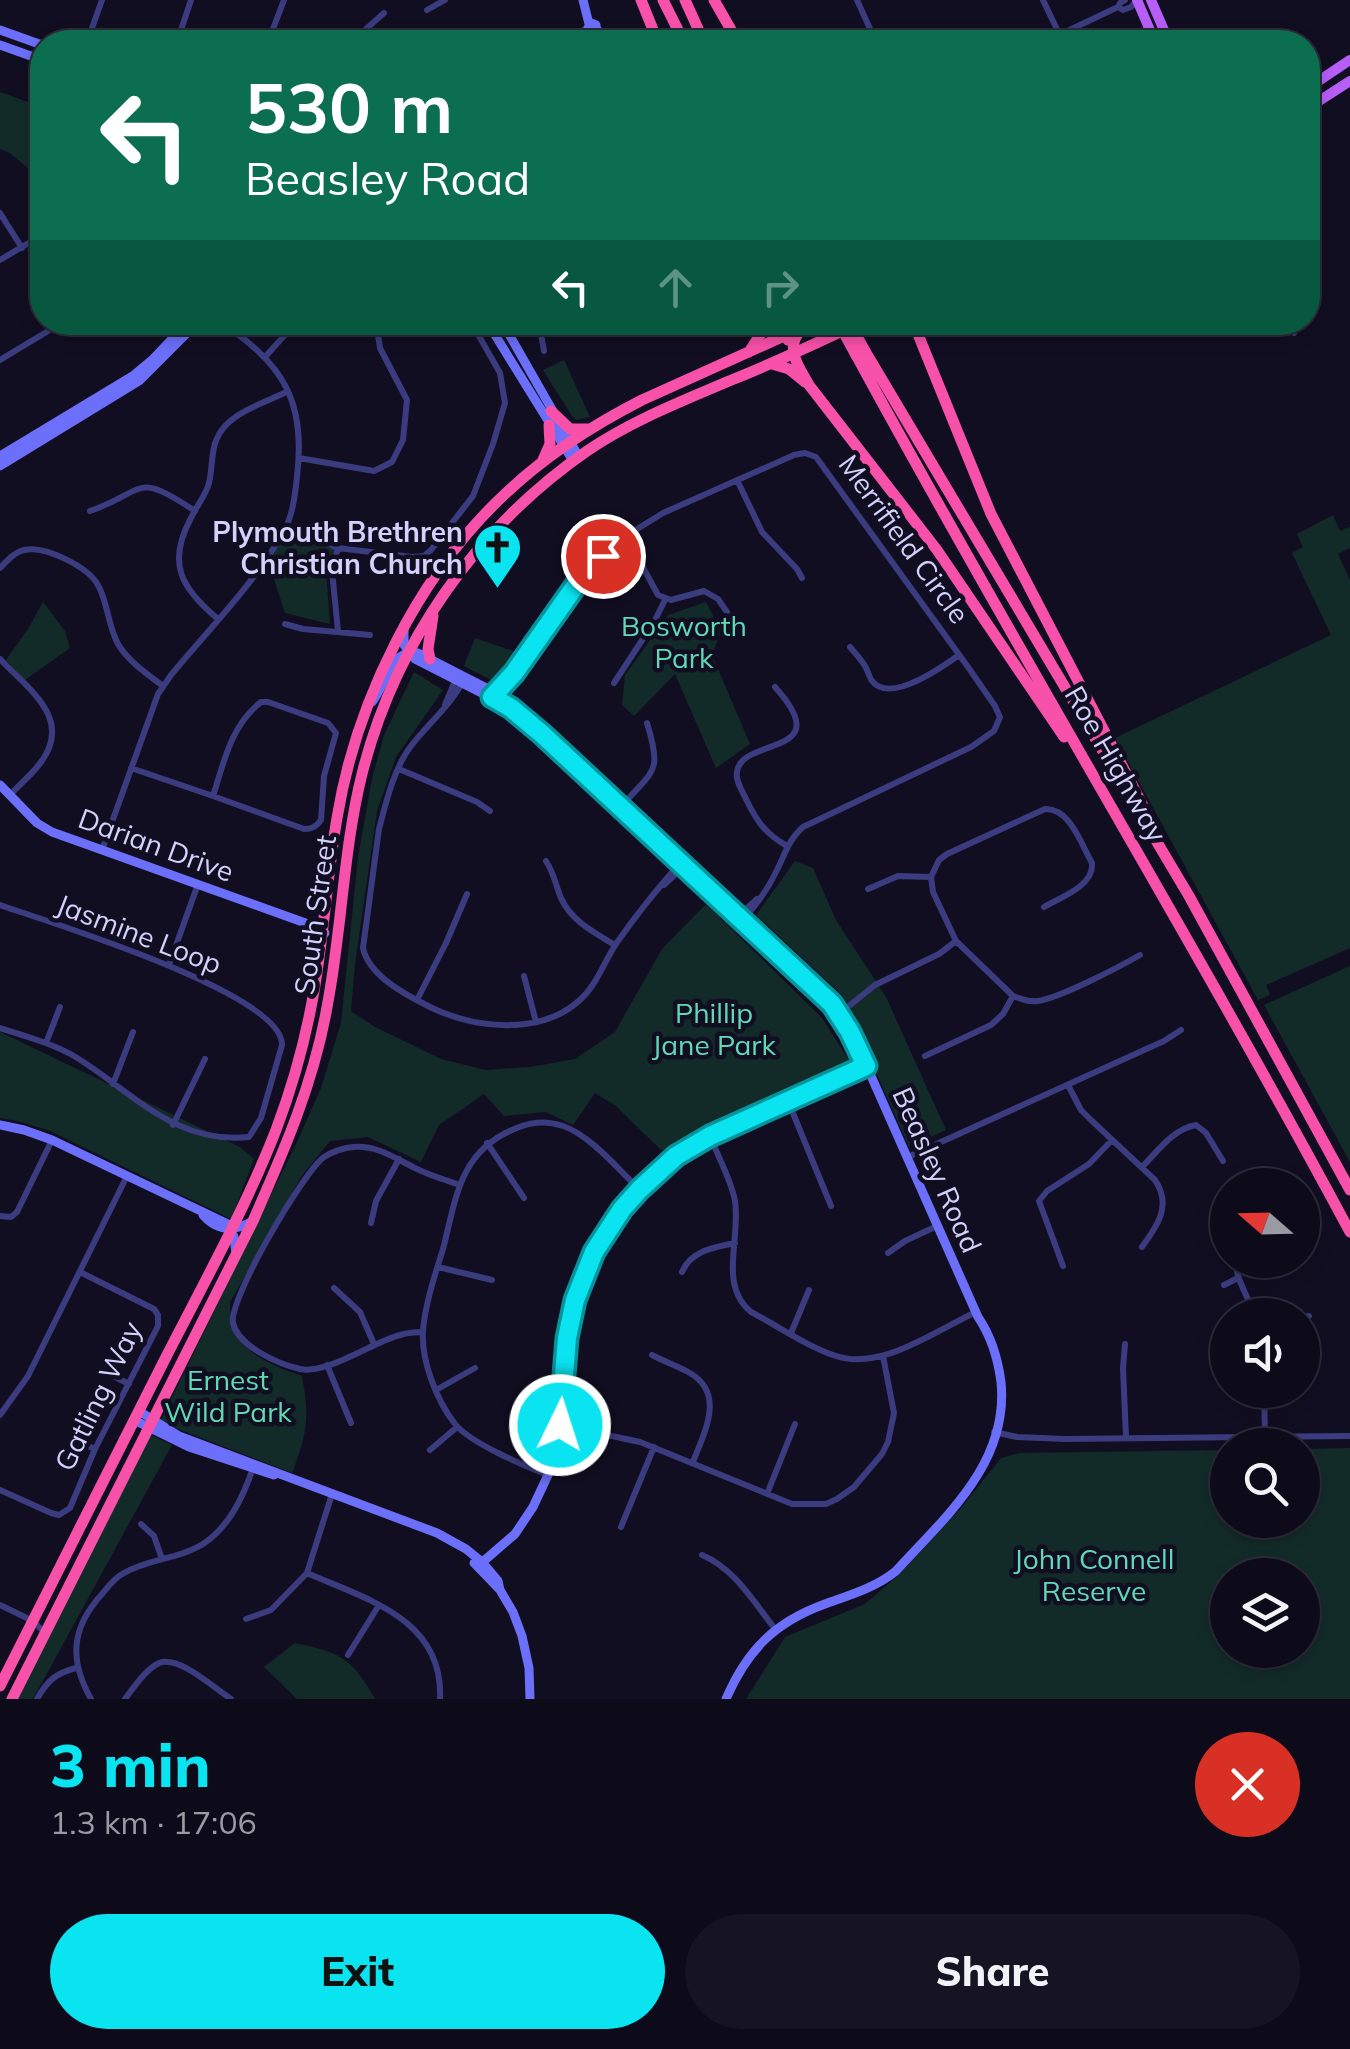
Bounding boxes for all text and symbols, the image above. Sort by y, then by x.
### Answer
text: 530 m [245,63,453,151]
icon: left [80,70,210,200]
text: Beasley Road [245,150,530,206]
icon: left [543,260,598,315]
icon: ahead [648,260,703,315]
icon: right [753,260,808,315]
street label: Merrifield Circle [832,448,977,630]
place label: Plymouth Brethren Christian Church [212,514,463,581]
pin [561,514,646,599]
church icon: Plymouth Brethren Christian Church [472,522,524,590]
icon: arrive [576,529,631,584]
park label: Bosworth Park [621,608,747,675]
street label: Roe Highway [1058,679,1175,848]
street label: Darian Drive [74,800,239,889]
street label: South Street [286,833,343,997]
street label: Jasmine Loop [52,886,227,981]
park label: Phillip Jane Park [652,995,777,1062]
street label: Beasley Road [885,1082,990,1258]
north arrow [1210,1168,1320,1278]
map controls [1210,1168,1320,1668]
button: sound [1210,1298,1320,1408]
street label: Gatling Way [46,1315,149,1476]
park label: Ernest Wild Park [164,1362,292,1429]
position arrow [508,1373,612,1477]
button: search [1210,1428,1320,1538]
park label: John Connell Reserve [1014,1541,1174,1608]
button: layers [1210,1558,1320,1668]
text: 3 min [50,1727,211,1802]
button: close [1195,1732,1300,1837]
text: 1.3 km · 17:06 [50,1802,257,1842]
button: Exit [50,1914,665,2029]
button: Share [685,1914,1300,2029]

